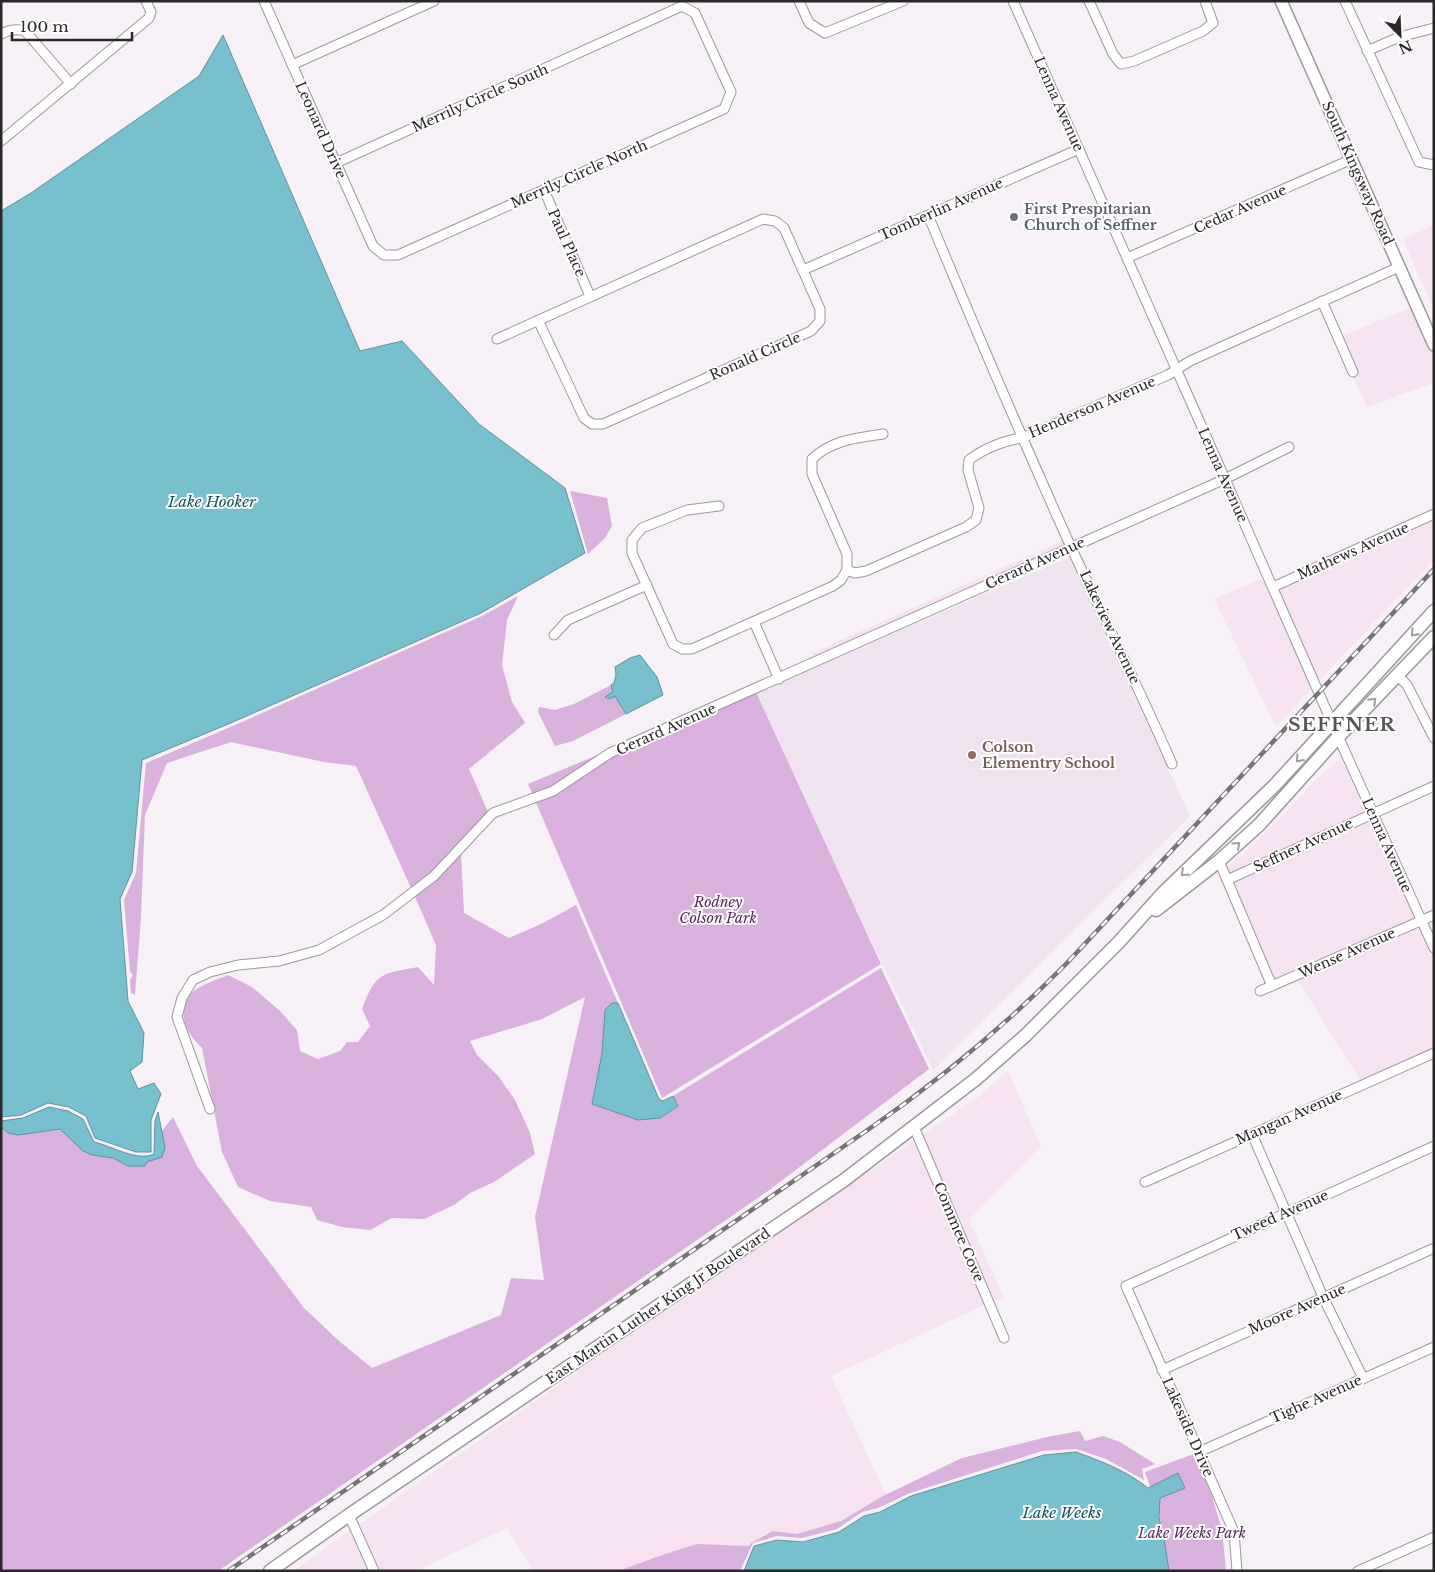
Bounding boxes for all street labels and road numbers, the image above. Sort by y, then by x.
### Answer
street label: Lenna Avenue [1030,54,1088,154]
street label: Merrily Circle South [409,60,551,136]
street label: Leonard Drive [291,78,351,182]
street label: South Kingsway Road [1318,98,1398,248]
street label: Merrily Circle North [508,136,650,212]
street label: Tomberlin Avenue [876,174,1006,244]
street label: Cedar Avenue [1191,181,1289,237]
street label: Paul Place [544,206,590,280]
street label: Ronald Circle [707,328,803,384]
street label: Henderson Avenue [1026,372,1158,442]
street label: Lenna Avenue [1194,425,1252,525]
street label: Mathews Avenue [1294,518,1412,584]
street label: Gerard Avenue [982,533,1088,593]
street label: Lakeview Avenue [1076,567,1144,687]
street label: Gerard Avenue [613,699,719,759]
street label: Lenna Avenue [1358,795,1416,895]
street label: Seffner Avenue [1250,814,1356,876]
street label: Wense Avenue [1295,924,1398,983]
street label: Mangan Avenue [1233,1085,1345,1149]
street label: Commee Cove [930,1179,988,1285]
street label: Tweed Avenue [1229,1186,1331,1244]
street label: East Martin Luther King Jr Boulevard [542,1224,774,1388]
street label: Moore Avenue [1246,1280,1348,1338]
street label: Tighe Avenue [1267,1371,1365,1427]
street label: Lakeside Drive [1158,1375,1218,1479]

